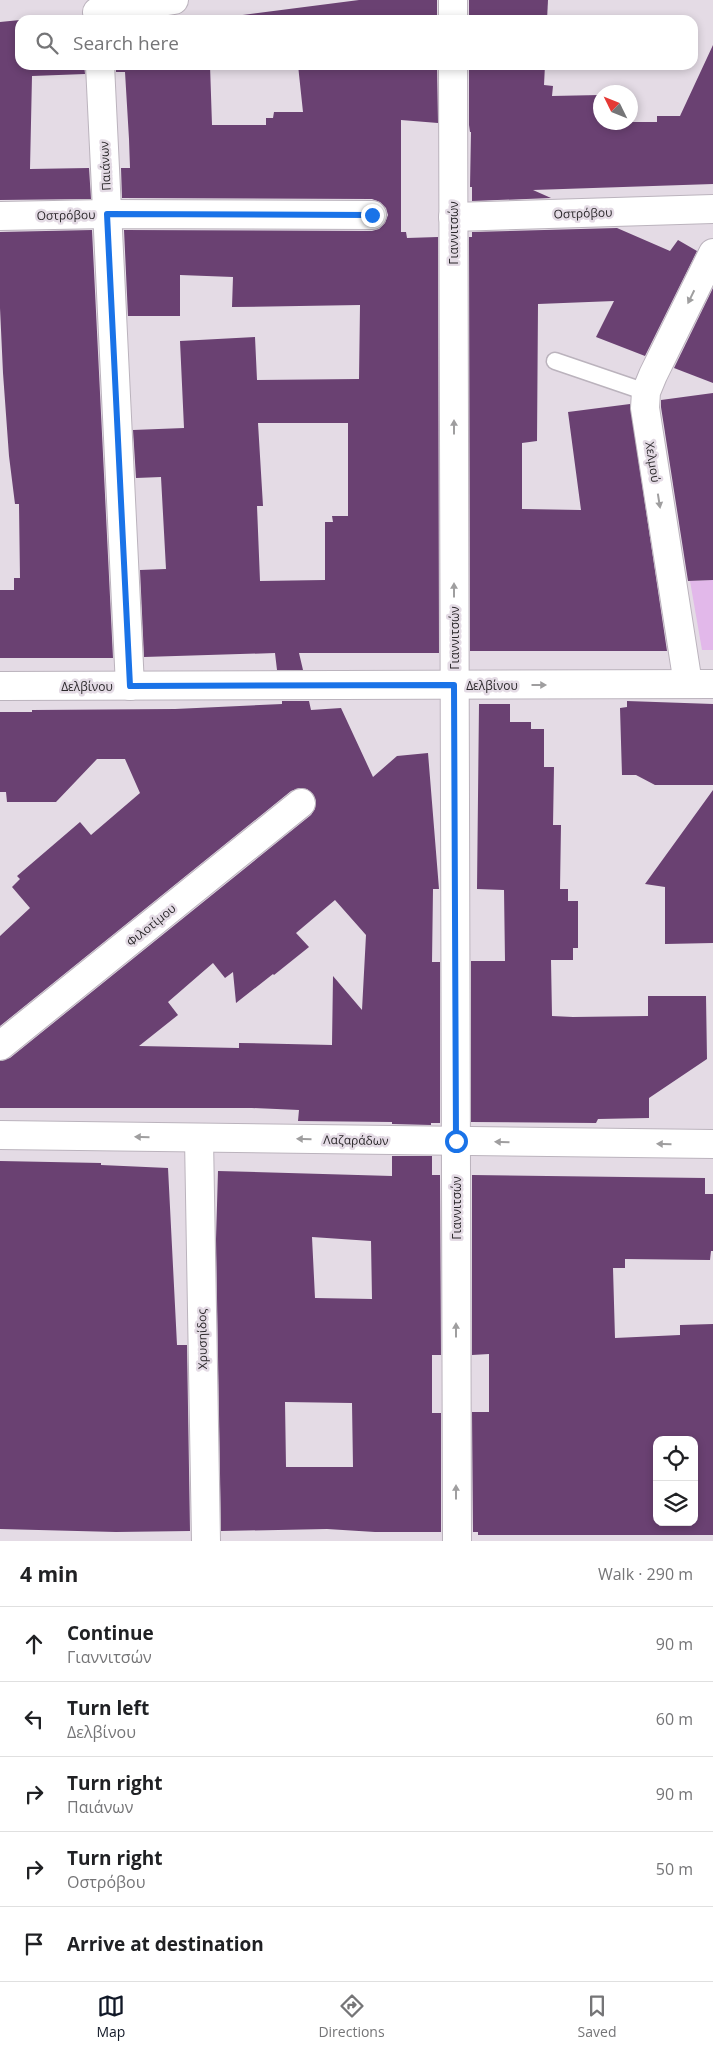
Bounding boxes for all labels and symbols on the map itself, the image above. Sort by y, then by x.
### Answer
north arrow [593,85,638,130]
street label: Παιάνων [95,141,115,191]
street label: Γιαννιτσών [445,201,462,265]
street label: Οστρόβου [553,203,613,223]
route end [361,204,384,227]
street label: Οστρόβου [36,206,96,224]
one-way arrow [687,290,695,304]
one-way arrow [450,419,458,435]
street label: Χελμού [641,440,665,484]
one-way arrow [656,493,664,509]
one-way arrow [450,582,458,598]
street label: Γιαννιτσών [446,606,463,670]
street label: Δελβίνου [466,677,518,694]
street label: Δελβίνου [61,678,113,695]
one-way arrow [531,681,547,689]
street label: Φιλοτίμου [123,900,179,950]
route start [445,1130,468,1153]
street label: Λαζαράδων [323,1131,389,1149]
one-way arrow [134,1133,150,1141]
one-way arrow [296,1135,312,1143]
one-way arrow [494,1138,510,1146]
one-way arrow [656,1140,672,1148]
street label: Γιαννιτσών [448,1176,465,1240]
street label: Χρυσηίδος [193,1308,211,1369]
one-way arrow [452,1322,460,1338]
one-way arrow [452,1484,460,1500]

